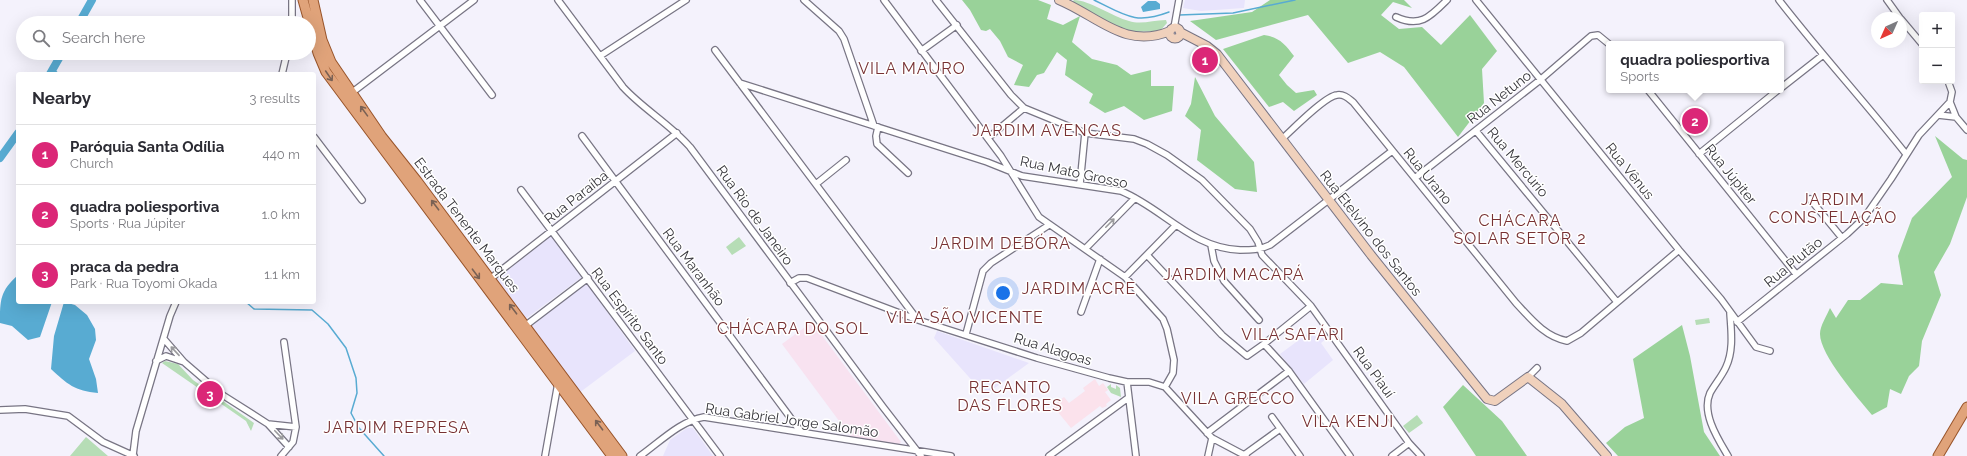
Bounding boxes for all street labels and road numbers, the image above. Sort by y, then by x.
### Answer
street label: Rua Netuno [1464,67,1534,127]
street label: Rua Mercúrio [1484,124,1552,200]
street label: Rua Vênus [1602,139,1658,203]
street label: Rua Júpiter [1702,141,1760,207]
street label: Rua Urano [1400,145,1456,207]
street label: Rua Mato Grosso [1019,153,1129,191]
street label: Estrada Tenente Marques [411,155,523,296]
street label: Rua Rio de Janeiro [713,162,797,268]
street label: Rua Paraíba [541,167,611,227]
street label: Rua Etelvino dos Santos [1317,167,1425,299]
street label: Rua Maranhão [660,225,728,309]
street label: Rua Plutão [1761,234,1825,290]
street label: Rua Espírito Santo [588,264,672,368]
street label: Rua Alagoas [1012,330,1094,368]
street label: Rua Piauí [1350,343,1398,401]
street label: Rua Gabriel Jorge Salomão [704,400,880,440]

